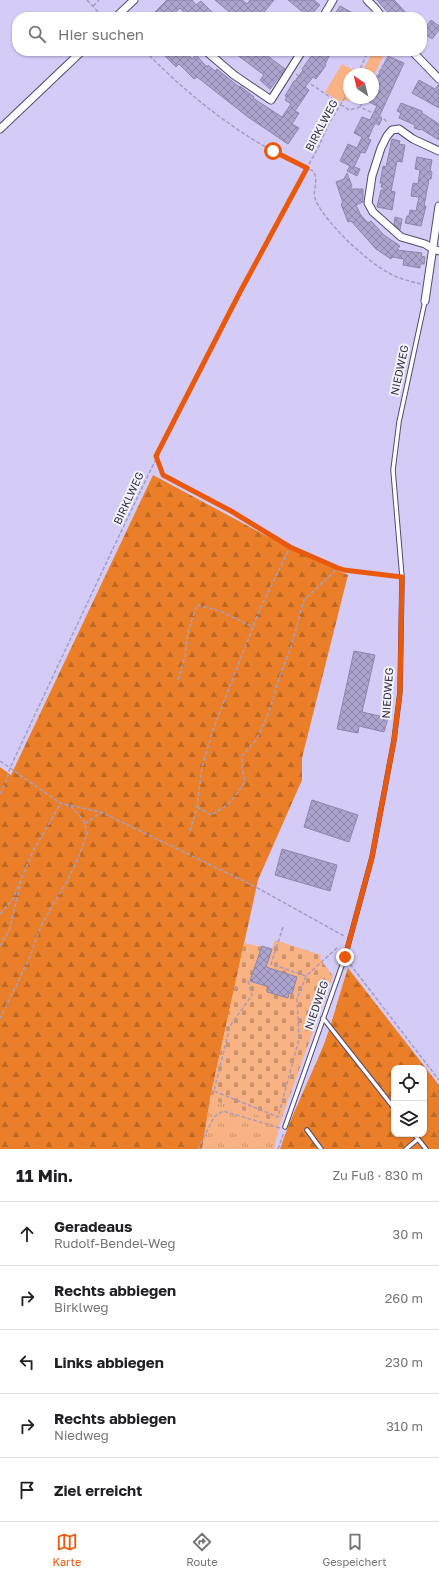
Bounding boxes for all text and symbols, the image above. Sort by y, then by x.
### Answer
search box [12,12,427,56]
icon: search [26,23,48,45]
text: Hier suchen [58,25,144,43]
north arrow [343,68,379,104]
street label: BIRKLWEG [302,97,340,153]
route start [264,142,282,160]
street label: NIEDWEG [387,343,411,396]
street label: BIRKLWEG [110,469,146,526]
street label: NIEDWEG [379,667,395,719]
route end [336,948,354,966]
street label: NIEDWEG [302,979,331,1031]
map controls [391,1065,427,1137]
button: locate [391,1065,427,1101]
button: layers [391,1101,427,1137]
text: 11 Min. [16,1165,73,1186]
text: Zu Fuß · 830 m [332,1167,423,1183]
text: Geradeaus [54,1217,132,1235]
icon: ahead [16,1223,38,1245]
text: 30 m [393,1226,423,1242]
text: Rudolf-Bendel-Weg [54,1235,176,1251]
text: Rechts abbiegen [54,1281,176,1299]
icon: right [16,1287,38,1309]
text: 260 m [385,1290,423,1306]
text: Birklweg [54,1299,109,1315]
icon: left [16,1351,38,1373]
text: Links abbiegen [54,1353,164,1371]
text: 230 m [385,1354,423,1370]
text: Rechts abbiegen [54,1409,176,1427]
icon: right [16,1415,38,1437]
text: 310 m [386,1418,423,1434]
text: Niedweg [54,1427,109,1443]
icon: arrive [16,1479,38,1501]
text: Ziel erreicht [54,1481,142,1499]
tab: Karte [52,1531,81,1568]
tab: Route [186,1531,218,1568]
tab: Gespeichert [322,1531,387,1568]

